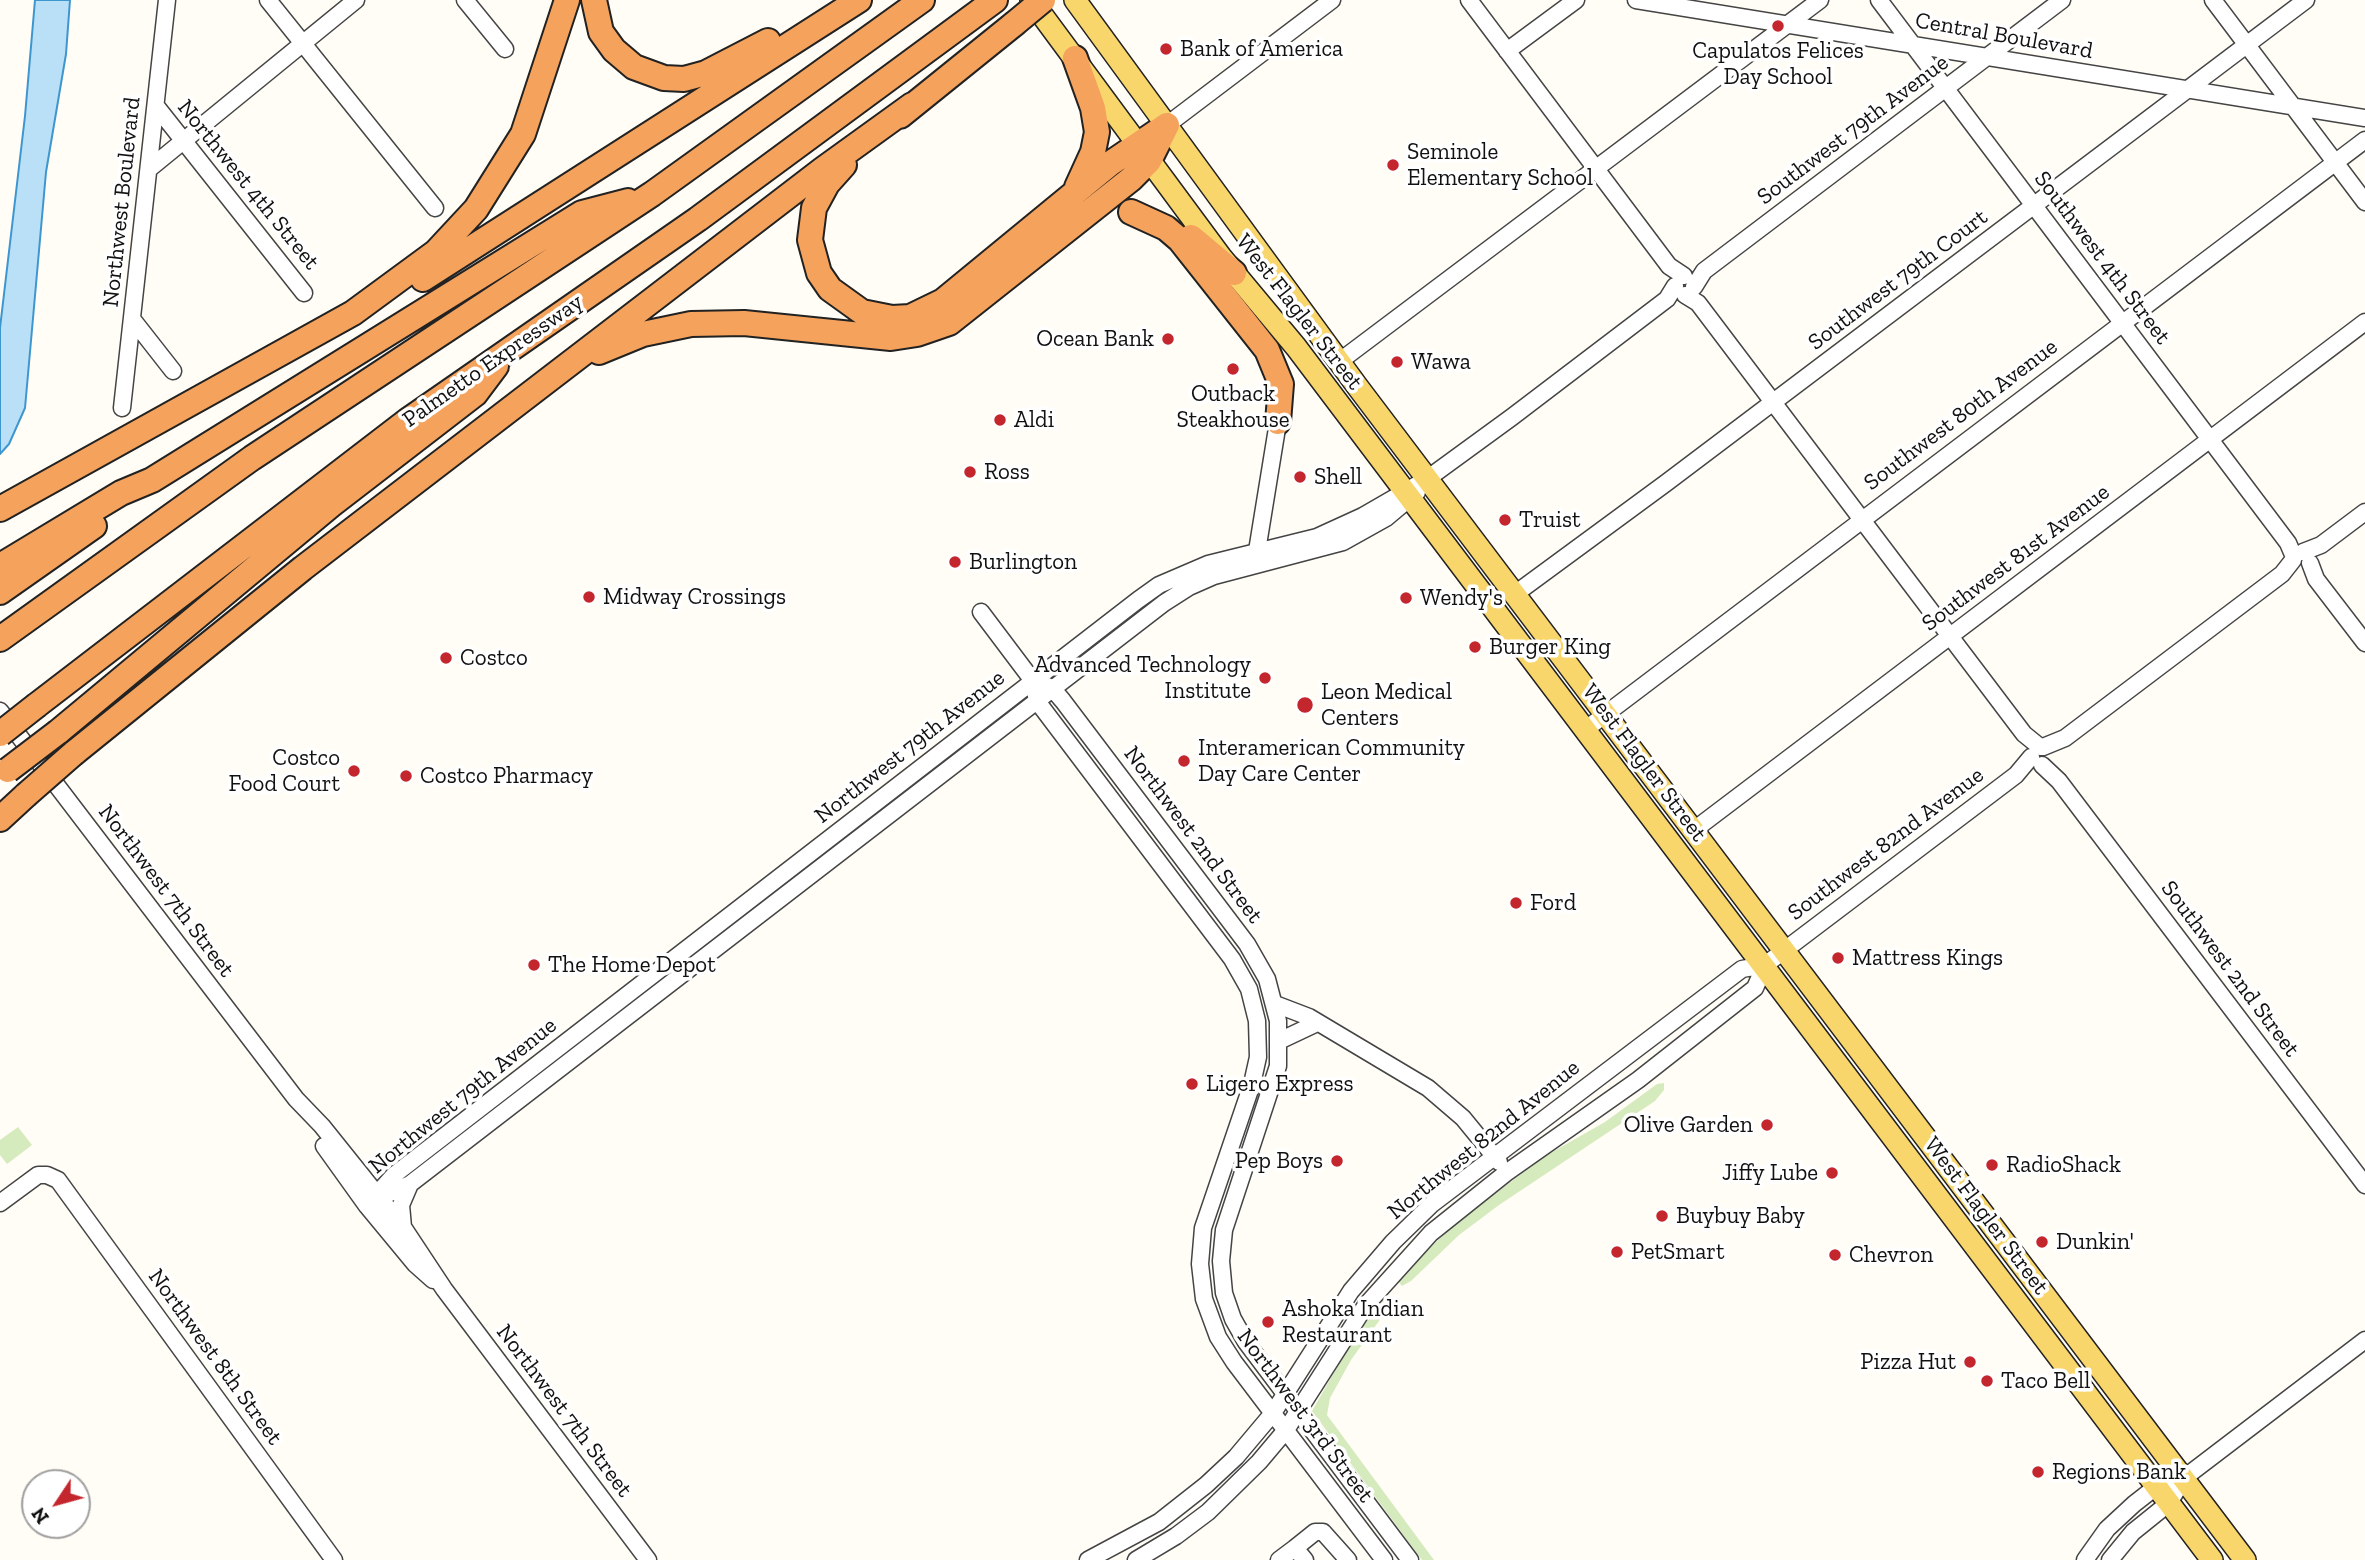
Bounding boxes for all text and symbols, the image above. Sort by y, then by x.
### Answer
street label: Central Boulevard [1913,7,2095,65]
marker: Capulatos Felices Day School [1770,18,1786,34]
place label: Bank of America [1180,35,1343,63]
place label: Capulatos Felices Day School [1692,37,1864,91]
marker: Bank of America [1158,41,1174,57]
street label: Southwest 79th Avenue [1752,49,1954,211]
street label: Northwest 4th Street [171,95,325,275]
street label: Northwest Boulevard [97,96,147,308]
place label: Seminole Elementary School [1407,138,1593,192]
marker: Seminole Elementary School [1385,157,1401,173]
street label: Southwest 4th Street [2028,166,2176,350]
street label: Southwest 79th Court [1803,204,1993,356]
street label: West Flagler Street [1230,229,1368,395]
street label: Palmetto Expressway [398,288,588,434]
place label: Ocean Bank [1036,325,1154,353]
marker: Ocean Bank [1160,331,1176,347]
street label: Southwest 80th Avenue [1859,333,2063,497]
place label: Wawa [1411,348,1471,376]
marker: Wawa [1389,354,1405,370]
marker: Outback Steakhouse [1225,361,1241,377]
place label: Outback Steakhouse [1176,380,1290,434]
place label: Aldi [1014,406,1054,434]
marker: Aldi [992,412,1008,428]
place label: Ross [984,458,1030,486]
place label: Shell [1314,463,1362,491]
marker: Ross [962,464,978,480]
marker: Shell [1292,469,1308,485]
street label: Southwest 81st Avenue [1917,478,2115,638]
place label: Truist [1519,506,1581,534]
marker: Truist [1497,512,1513,528]
place label: Burlington [969,548,1077,576]
marker: Burlington [947,554,963,570]
place label: Midway Crossings [603,583,786,611]
place label: Wendy's [1420,584,1503,612]
marker: Midway Crossings [581,589,597,605]
marker: Wendy's [1398,590,1414,606]
place label: Burger King [1489,633,1611,661]
marker: Burger King [1467,639,1483,655]
place label: Costco [460,644,528,672]
marker: Costco [438,650,454,666]
place label: Advanced Technology Institute [1034,651,1251,705]
street label: Northwest 79th Avenue [810,664,1010,830]
marker: Advanced Technology Institute [1257,670,1273,686]
place label: Leon Medical Centers [1321,678,1452,732]
street label: West Flagler Street [1576,679,1712,847]
marker: Leon Medical Centers [1295,695,1315,715]
place label: Interamerican Community Day Care Center [1198,734,1465,788]
street label: Northwest 2nd Street [1117,741,1269,929]
place label: Costco Food Court [228,744,340,798]
marker: Interamerican Community Day Care Center [1176,753,1192,769]
street label: Southwest 82nd Avenue [1783,761,1989,927]
place label: Costco Pharmacy [420,762,593,790]
marker: Costco Food Court [346,763,362,779]
marker: Costco Pharmacy [398,768,414,784]
street label: Northwest 7th Street [92,799,240,983]
street label: Southwest 2nd Street [2155,875,2305,1063]
place label: Ford [1530,889,1576,917]
marker: Ford [1508,895,1524,911]
place label: Mattress Kings [1852,944,2003,972]
marker: Mattress Kings [1830,950,1846,966]
place label: The Home Depot [548,951,716,979]
marker: The Home Depot [526,957,542,973]
street label: Northwest 79th Avenue [364,1012,562,1180]
street label: Northwest 82nd Avenue [1382,1054,1586,1226]
place label: Ligero Express [1206,1070,1354,1098]
marker: Ligero Express [1184,1076,1200,1092]
place label: Olive Garden [1624,1111,1753,1139]
marker: Olive Garden [1759,1117,1775,1133]
street label: West Flagler Street [1918,1132,2054,1300]
place label: Pep Boys [1235,1147,1323,1175]
place label: RadioShack [2006,1151,2121,1179]
marker: Pep Boys [1329,1153,1345,1169]
marker: RadioShack [1984,1157,2000,1173]
place label: Jiffy Lube [1722,1159,1818,1187]
marker: Jiffy Lube [1824,1165,1840,1181]
place label: Buybuy Baby [1676,1202,1805,1230]
marker: Buybuy Baby [1654,1208,1670,1224]
place label: Dunkin' [2056,1228,2134,1256]
marker: Dunkin' [2034,1234,2050,1250]
place label: PetSmart [1631,1238,1724,1266]
place label: Chevron [1849,1241,1933,1269]
marker: PetSmart [1609,1244,1625,1260]
marker: Chevron [1827,1247,1843,1263]
street label: Northwest 8th Street [142,1264,288,1450]
place label: Ashoka Indian Restaurant [1282,1295,1424,1349]
marker: Ashoka Indian Restaurant [1260,1314,1276,1330]
street label: Northwest 7th Street [490,1319,638,1503]
street label: Northwest 3rd Street [1231,1324,1379,1508]
place label: Pizza Hut [1860,1348,1956,1376]
marker: Pizza Hut [1962,1354,1978,1370]
place label: Taco Bell [2001,1367,2090,1395]
marker: Taco Bell [1979,1373,1995,1389]
place label: Regions Bank [2052,1458,2186,1486]
marker: Regions Bank [2030,1464,2046,1480]
north arrow [21,1469,91,1539]
text: N [27,1503,54,1528]

